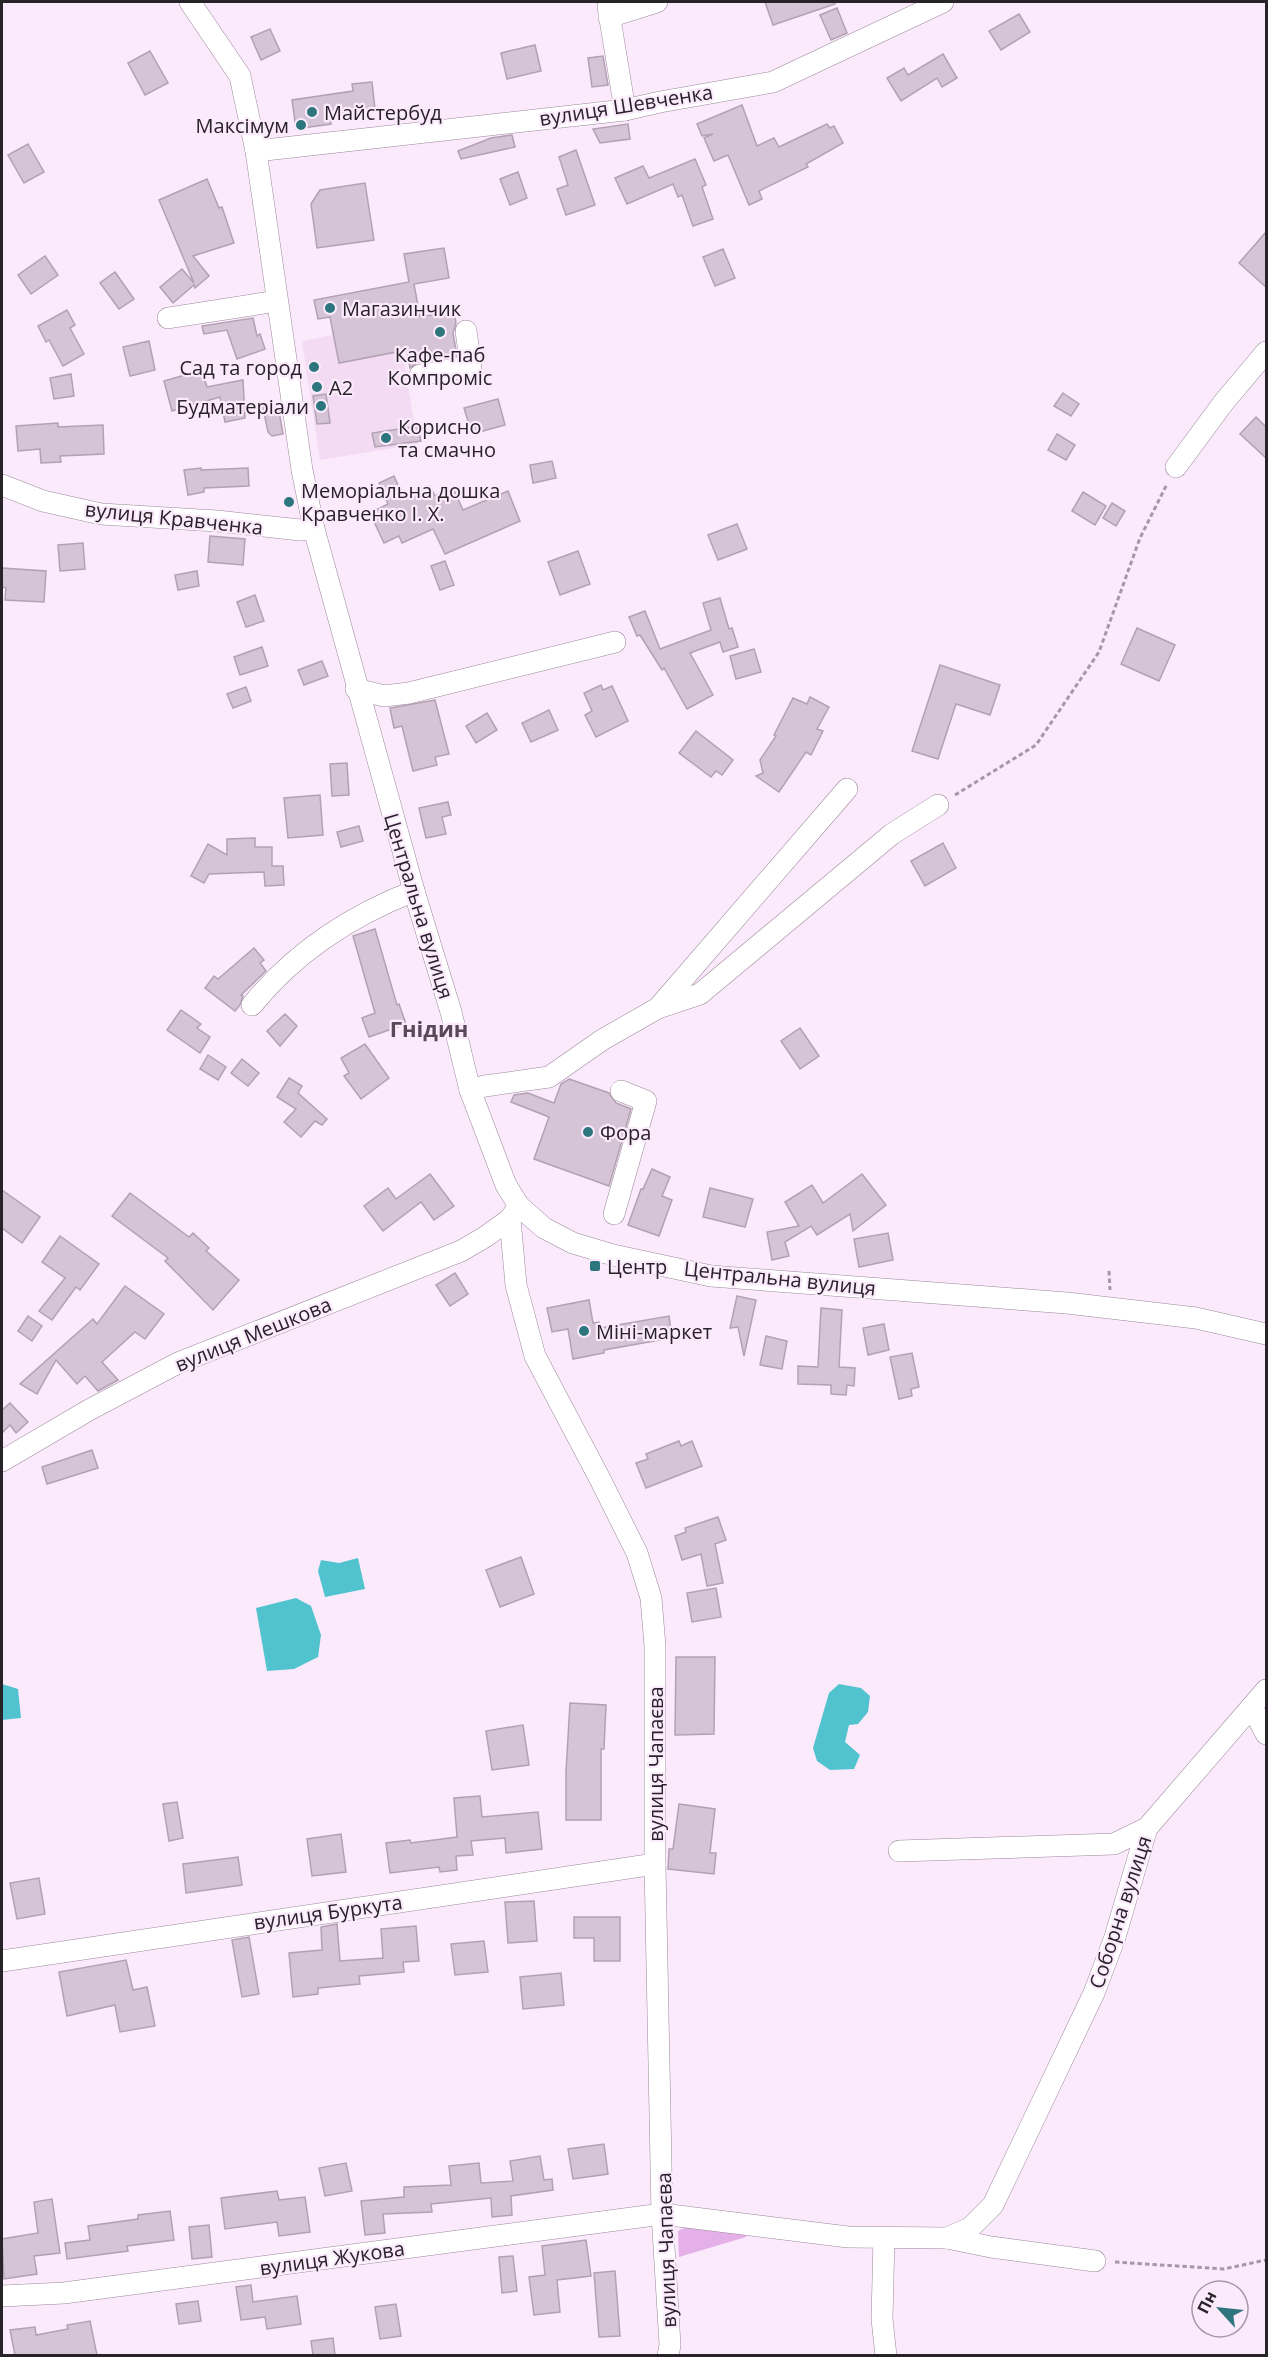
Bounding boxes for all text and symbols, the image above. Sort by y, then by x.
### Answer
street label: вулиця Шевченка [537,78,715,132]
place label: Майстербуд [324,99,442,126]
marker: Майстербуд [305,105,319,119]
place label: Максімум [196,112,289,139]
marker: Максімум [294,118,308,132]
place label: Магазинчик [342,295,462,322]
marker: Магазинчик [323,301,337,315]
marker: Кафе-паб Компроміс [433,325,447,339]
place label: Кафе-паб Компроміс [388,341,492,391]
place label: Сад та город [179,354,302,381]
marker: Сад та город [307,360,321,374]
place label: А2 [329,374,353,401]
marker: А2 [310,380,324,394]
place label: Будматеріали [176,393,309,420]
marker: Будматеріали [314,399,328,413]
place label: Корисно та смачно [398,413,496,463]
marker: Корисно та смачно [379,431,393,445]
place label: Меморіальна дошка Кравченко І. Х. [301,477,500,527]
street label: вулиця Кравченка [84,495,264,541]
marker: Меморіальна дошка Кравченко І. Х. [282,495,296,509]
street label: Центральна вулиця [378,810,460,1002]
district label: Гнідин [390,1013,468,1043]
place label: Фора [600,1119,651,1146]
marker: Фора [581,1125,595,1139]
place label: Центр [607,1253,667,1280]
street label: Центральна вулиця [683,1254,877,1302]
marker: Центр [588,1259,602,1273]
street label: вулиця Мешкова [171,1290,335,1378]
place label: Міні-маркет [596,1318,712,1345]
marker: Міні-маркет [577,1324,591,1338]
street label: вулиця Чапаєва [642,1686,669,1842]
street label: Соборна вулиця [1083,1832,1157,1992]
street label: вулиця Буркута [252,1888,404,1936]
street label: вулиця Чапаєва [650,2172,682,2328]
street label: вулиця Жукова [258,2234,406,2282]
north arrow [1190,2279,1250,2339]
text: Пн [1192,2287,1222,2317]

